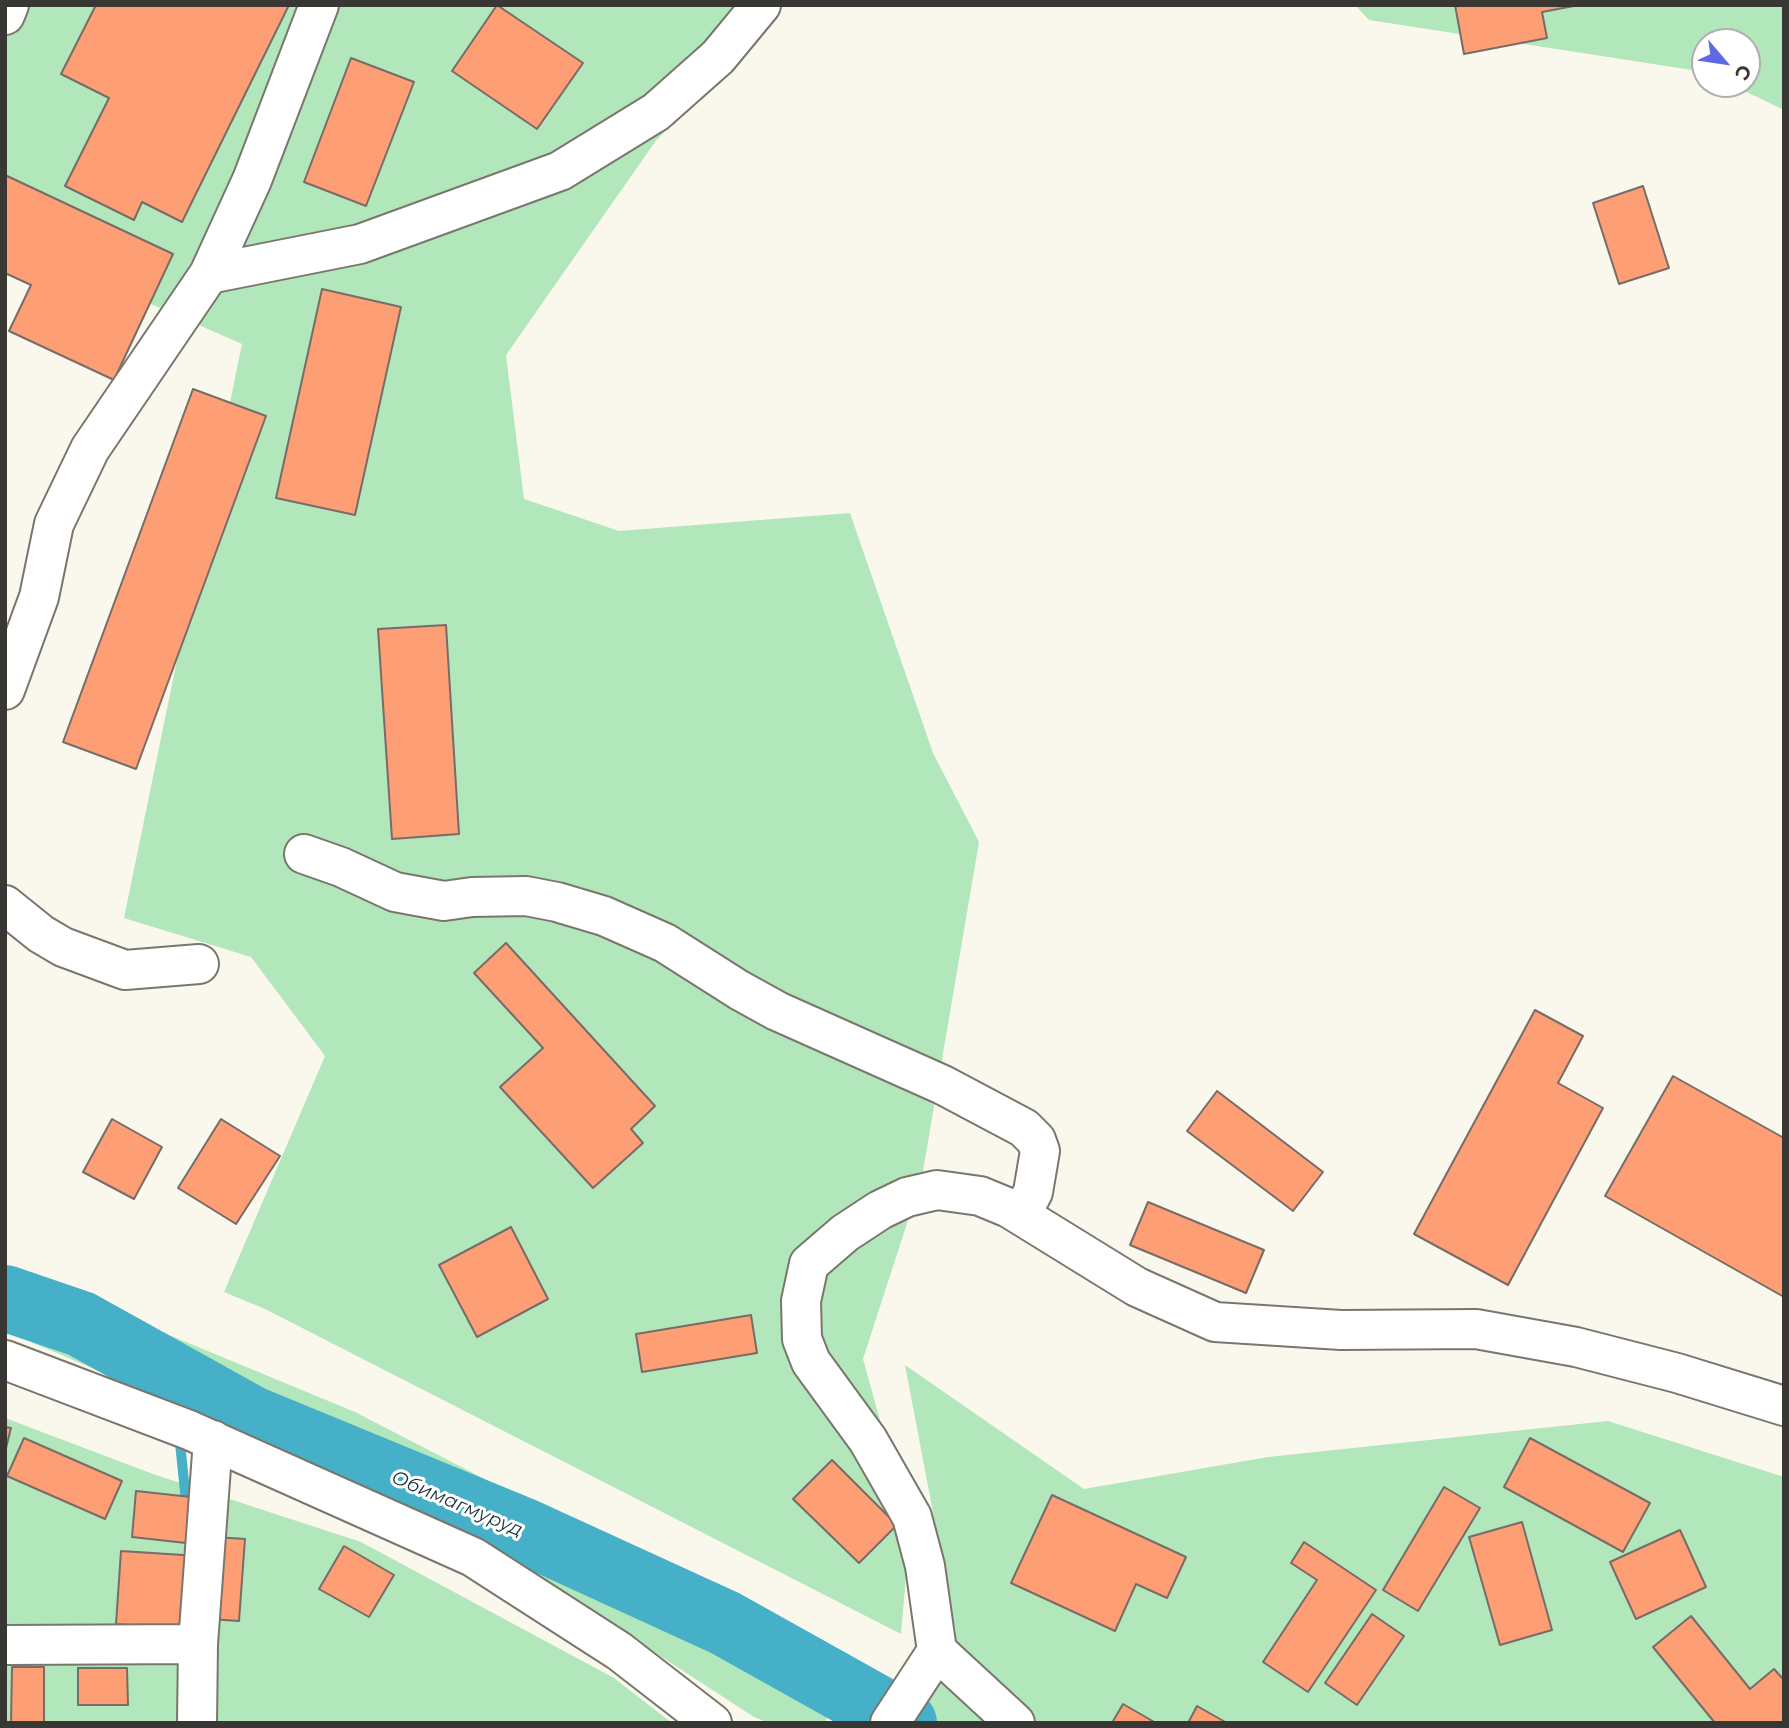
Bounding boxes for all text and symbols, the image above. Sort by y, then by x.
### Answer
north arrow [1691,28,1761,98]
text: С [1730,61,1756,84]
water label: Обимагмуруд [388,1466,526,1542]

